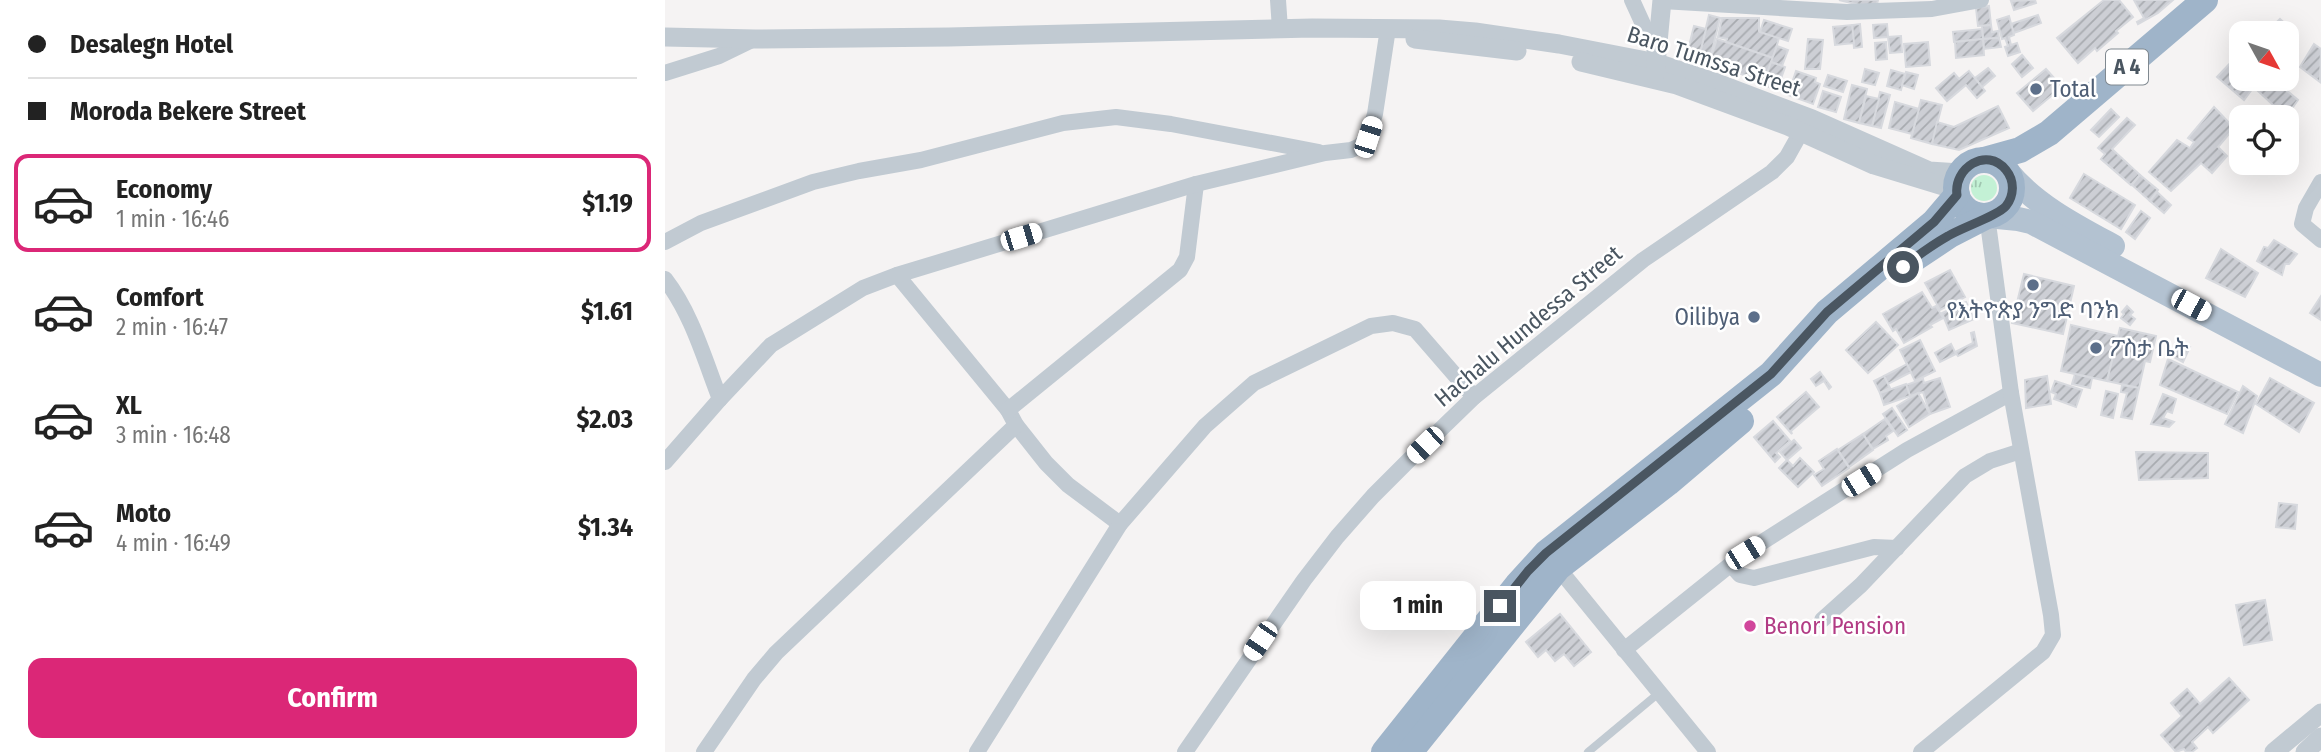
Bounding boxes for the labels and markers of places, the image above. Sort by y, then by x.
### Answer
place label: Total [2050,75,2096,103]
marker: Total [2028,81,2044,97]
marker: የእትዮጵያ ንግድ ባንክ [2025,277,2041,293]
place label: የእትዮጵያ ንግድ ባንክ [1946,296,2120,324]
place label: Oilibya [1675,303,1740,331]
marker: Oilibya [1746,309,1762,325]
place label: ፖስታ ቤት [2110,334,2189,362]
marker: ፖስታ ቤት [2088,340,2104,356]
place label: Benori Pension [1764,612,1906,640]
marker: Benori Pension [1742,618,1758,634]

